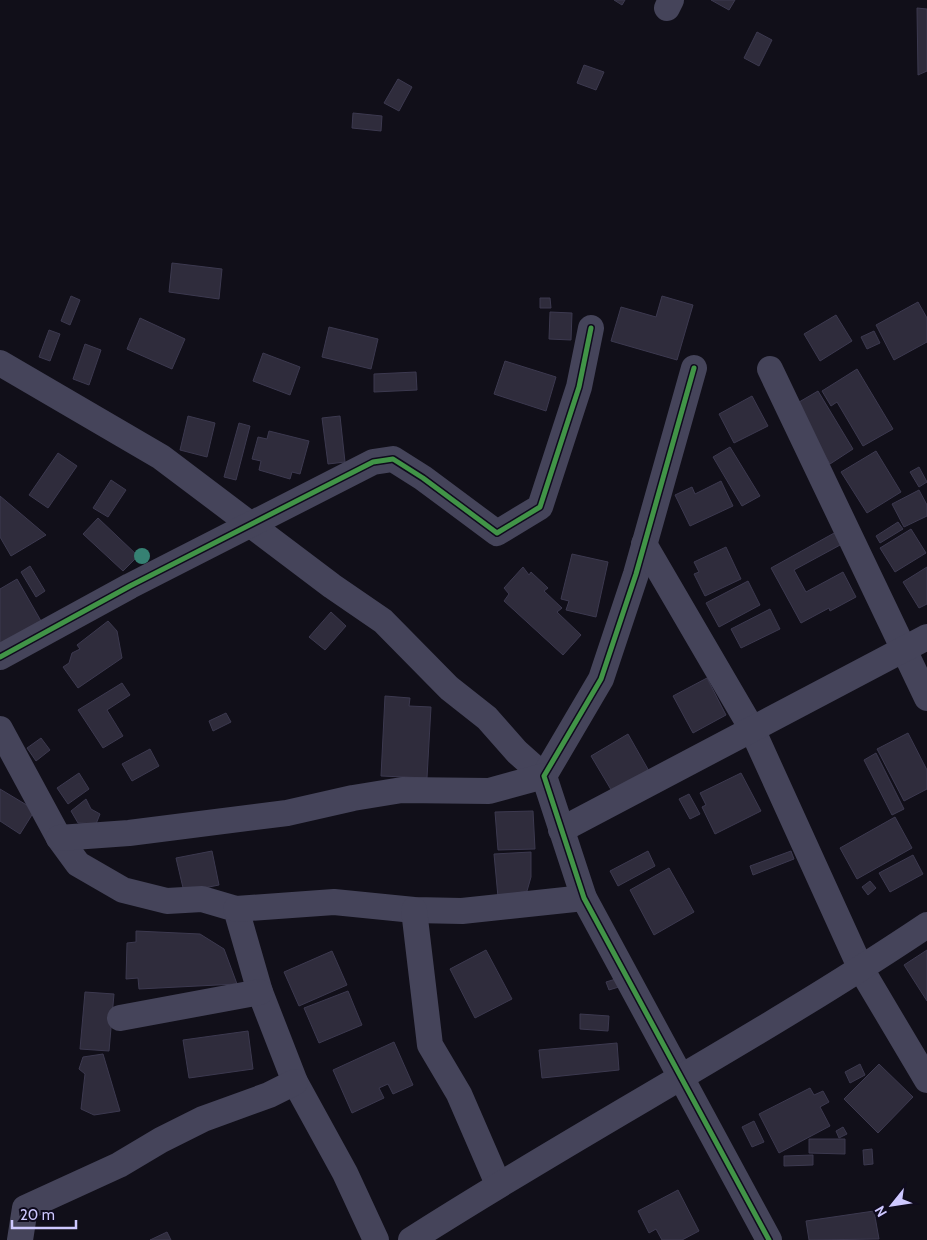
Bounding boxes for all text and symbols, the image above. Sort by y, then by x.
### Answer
north arrow [867,1180,917,1230]
scale bar [12,1198,76,1230]
text: N [870,1203,891,1220]
text: 20 m [20,1206,55,1224]

